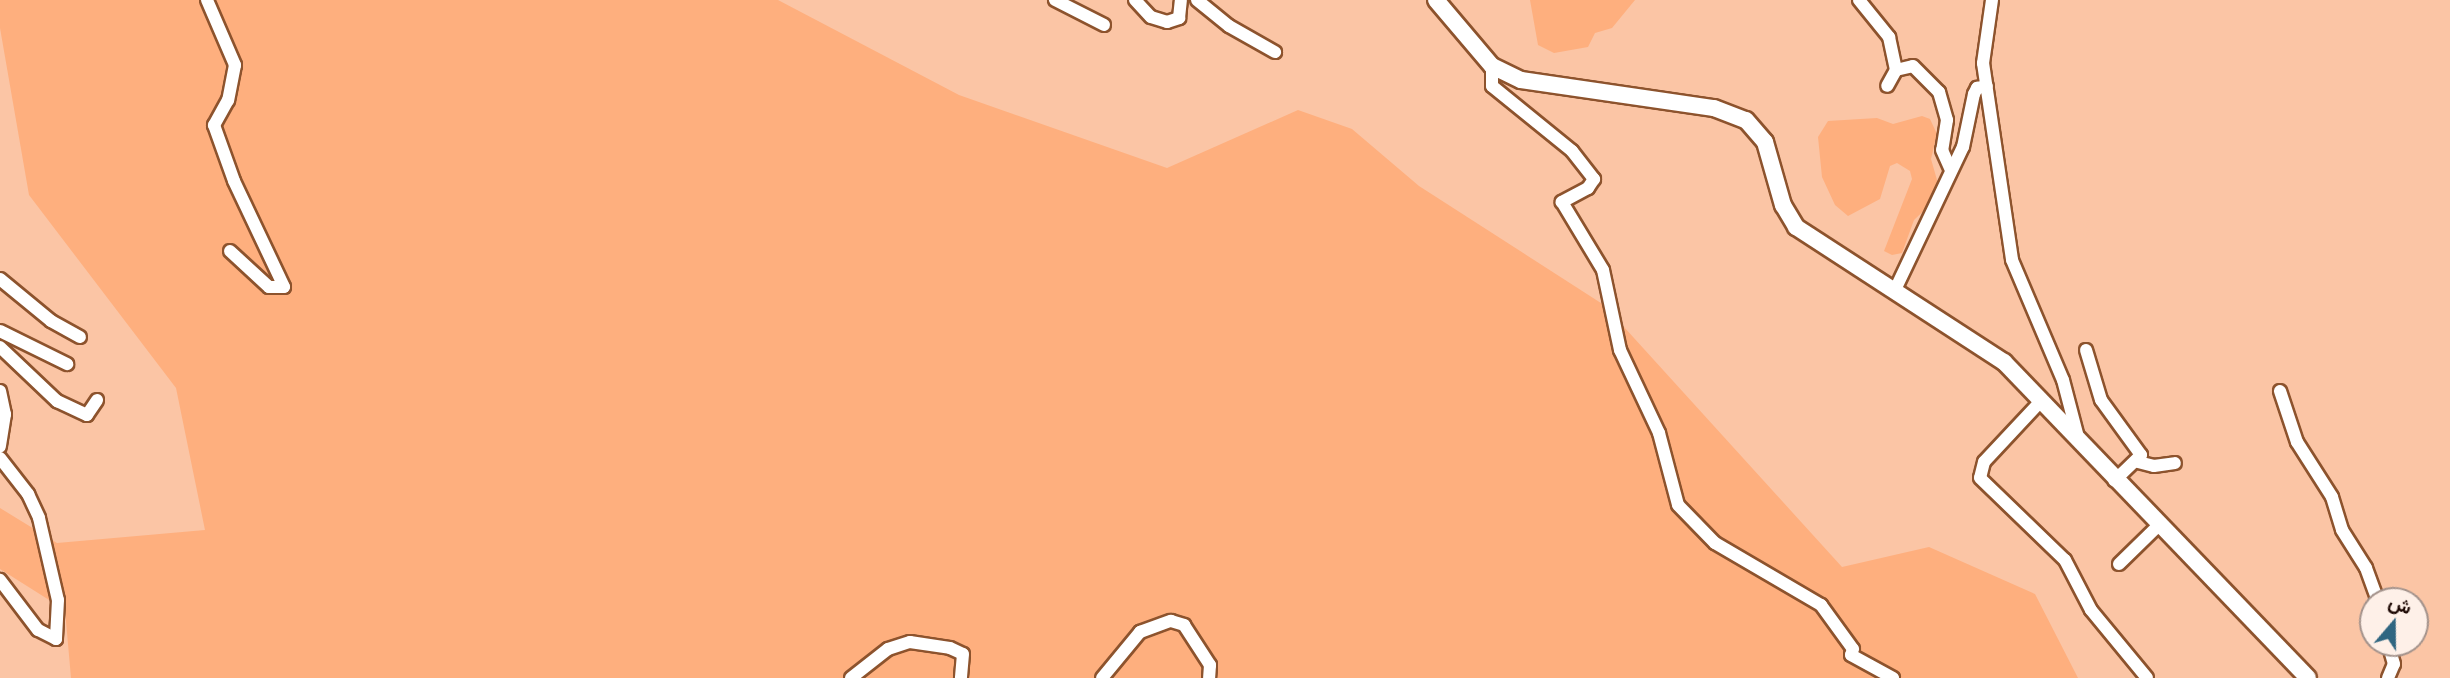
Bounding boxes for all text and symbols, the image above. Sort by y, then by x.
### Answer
north arrow [2359,587,2429,657]
text: ش [2386,590,2415,618]

